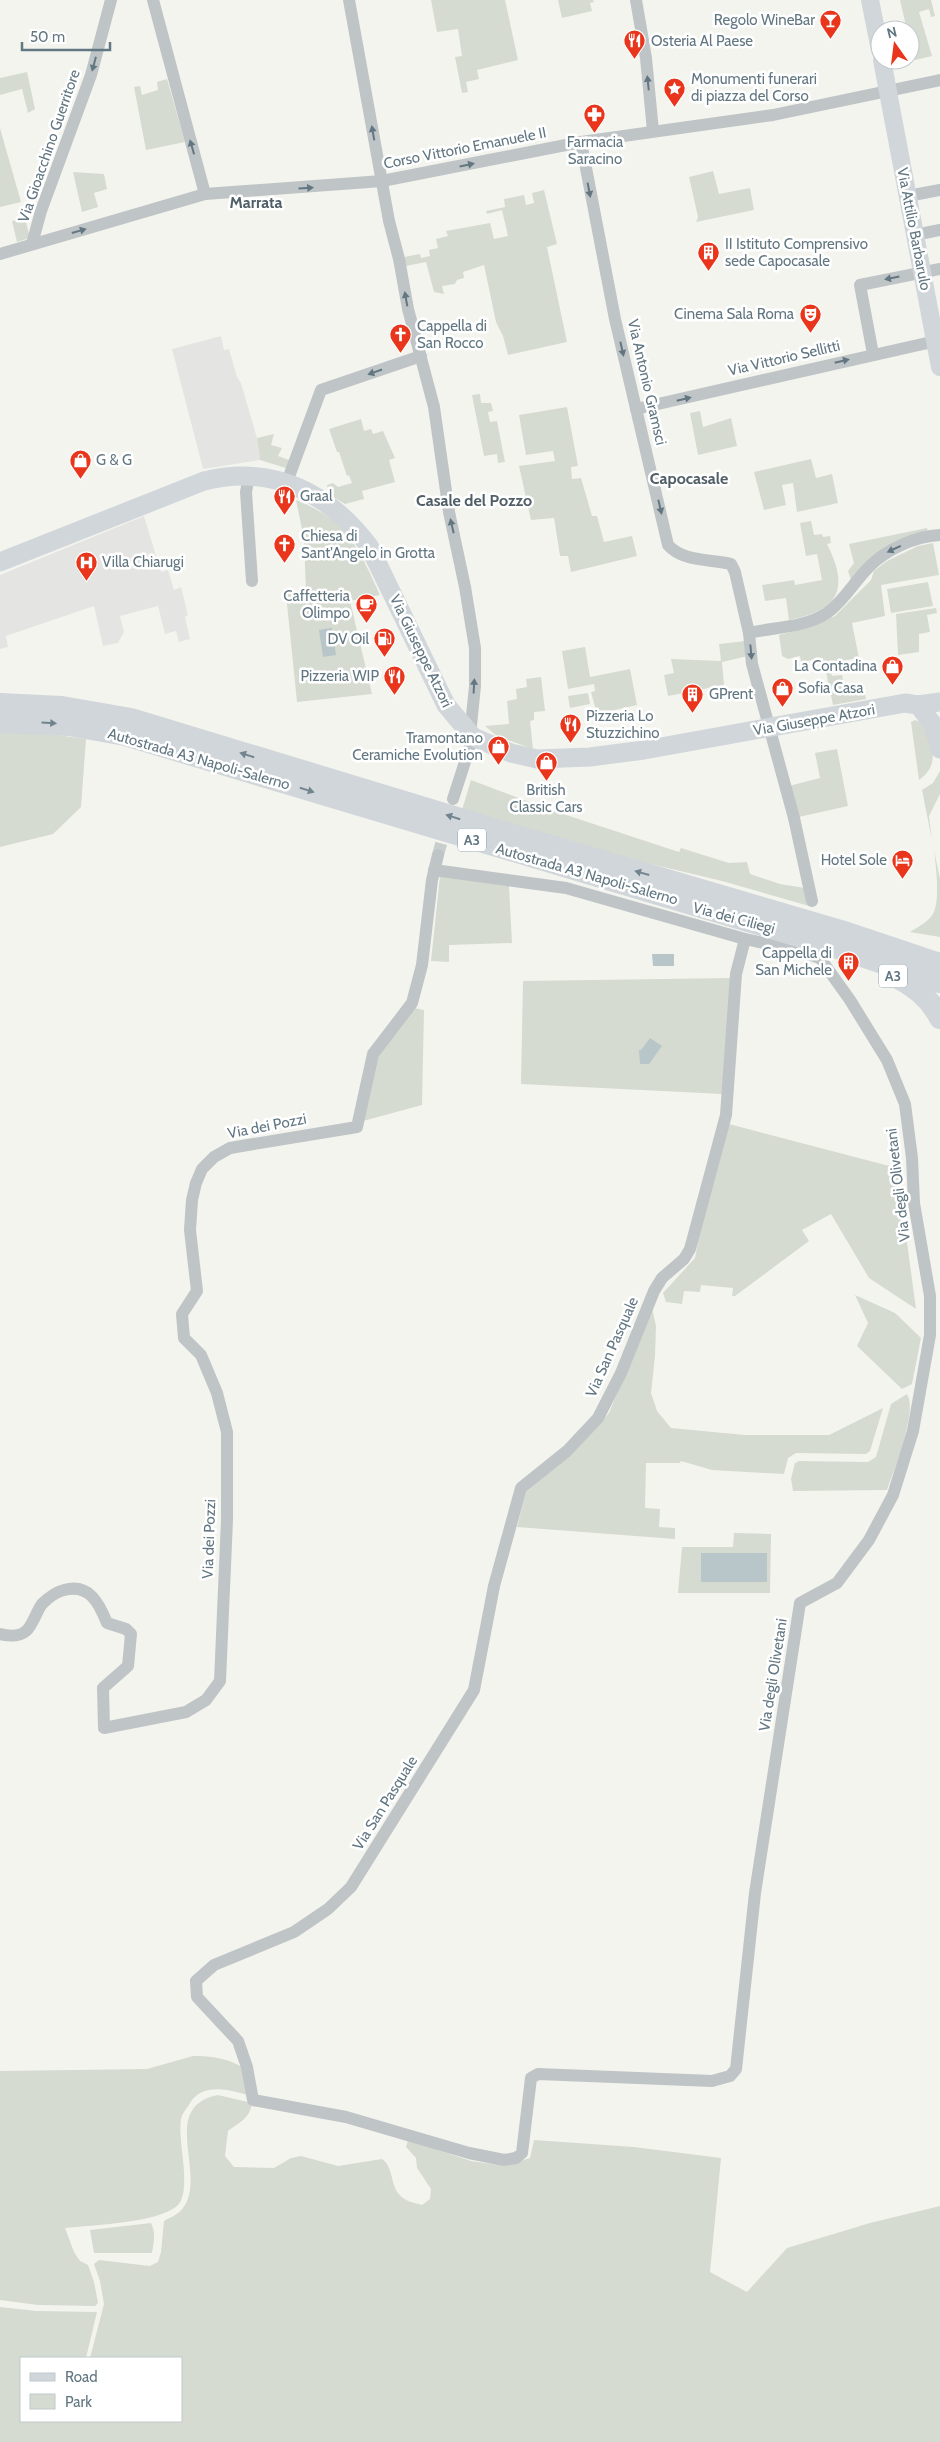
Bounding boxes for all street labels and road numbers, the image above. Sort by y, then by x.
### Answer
street label: Via Gioacchino Guerritore [14,67,84,225]
street label: Corso Vittorio Emanuele II [382,123,548,173]
street label: Via Attilio Barbarulo [893,166,935,292]
street label: Via Antonio Gramsci [624,317,670,447]
street label: Via Vittorio Sellitti [726,336,842,380]
street label: Via Giuseppe Atzori [386,592,456,710]
street label: Via Giuseppe Atzori [752,700,876,740]
street label: Autostrada A3 Napoli-Salerno [106,724,292,794]
road number: A3 [458,828,486,852]
street label: Autostrada A3 Napoli-Salerno [494,839,680,909]
street label: Via dei Ciliegi [691,898,777,938]
road number: A3 [879,964,907,988]
street label: Via dei Pozzi [226,1110,308,1142]
street label: Via degli Olivetani [882,1127,914,1243]
street label: Via San Pasquale [582,1294,642,1400]
street label: Via dei Pozzi [199,1499,219,1579]
street label: Via degli Olivetani [755,1617,791,1733]
street label: Via San Pasquale [349,1752,421,1853]

